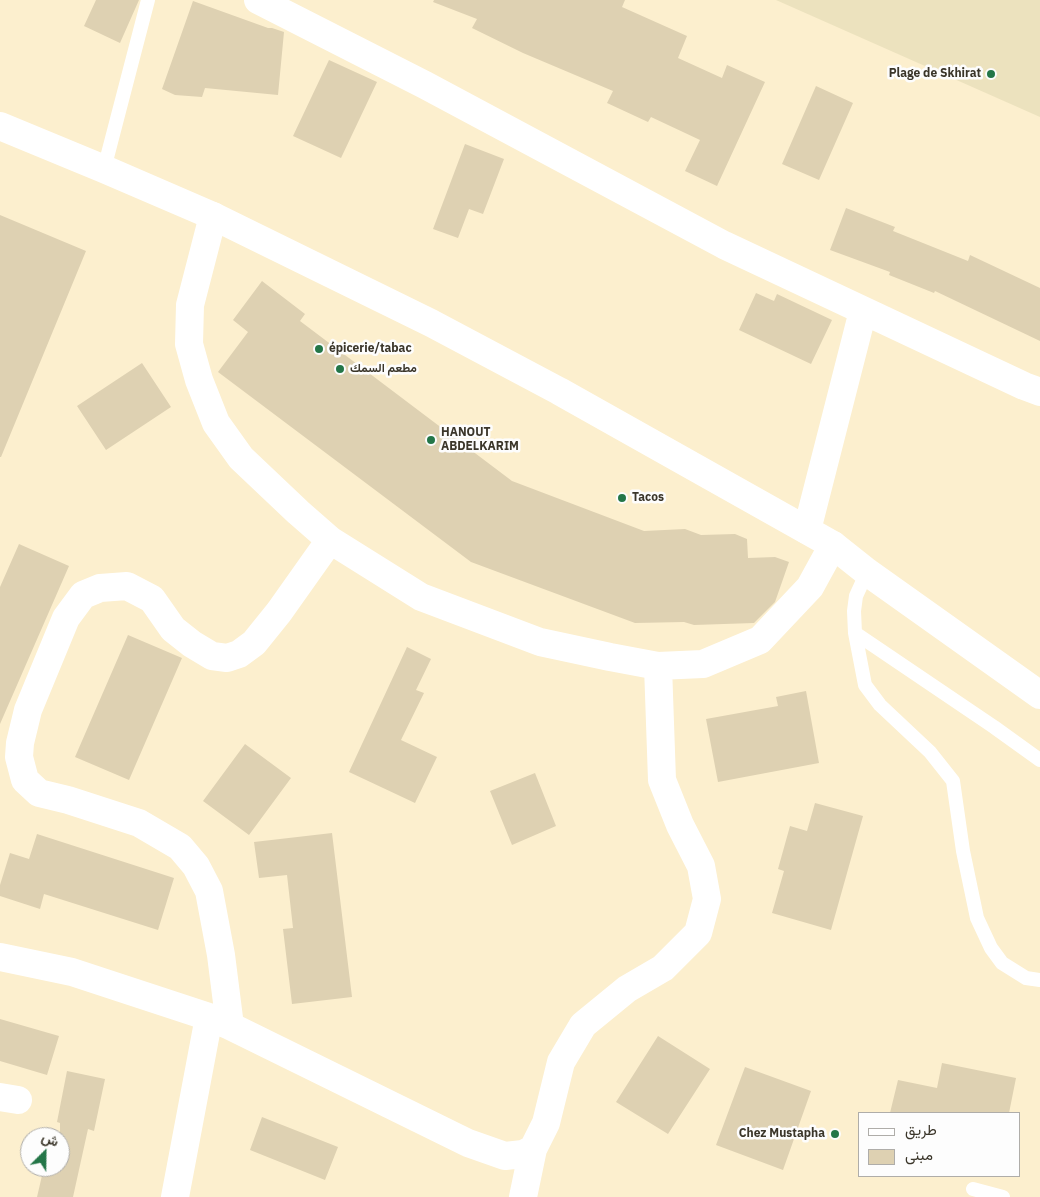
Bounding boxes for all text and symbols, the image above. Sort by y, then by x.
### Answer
place label: Plage de Skhirat [889,67,981,81]
marker: Plage de Skhirat [985,68,997,80]
place label: épicerie/tabac [329,342,412,356]
marker: épicerie/tabac [313,343,325,355]
place label: مطعم السمك [350,362,417,376]
marker: مطعم السمك [334,363,346,375]
place label: HANOUT ABDELKARIM [441,426,519,454]
marker: HANOUT ABDELKARIM [425,434,437,446]
place label: Tacos [632,491,664,505]
marker: Tacos [616,492,628,504]
legend [858,1112,1020,1177]
text: طريق [905,1120,937,1139]
north arrow [20,1127,70,1177]
place label: Chez Mustapha [739,1127,825,1141]
text: ش [39,1128,62,1151]
marker: Chez Mustapha [829,1128,841,1140]
text: مبنى [905,1145,933,1164]

